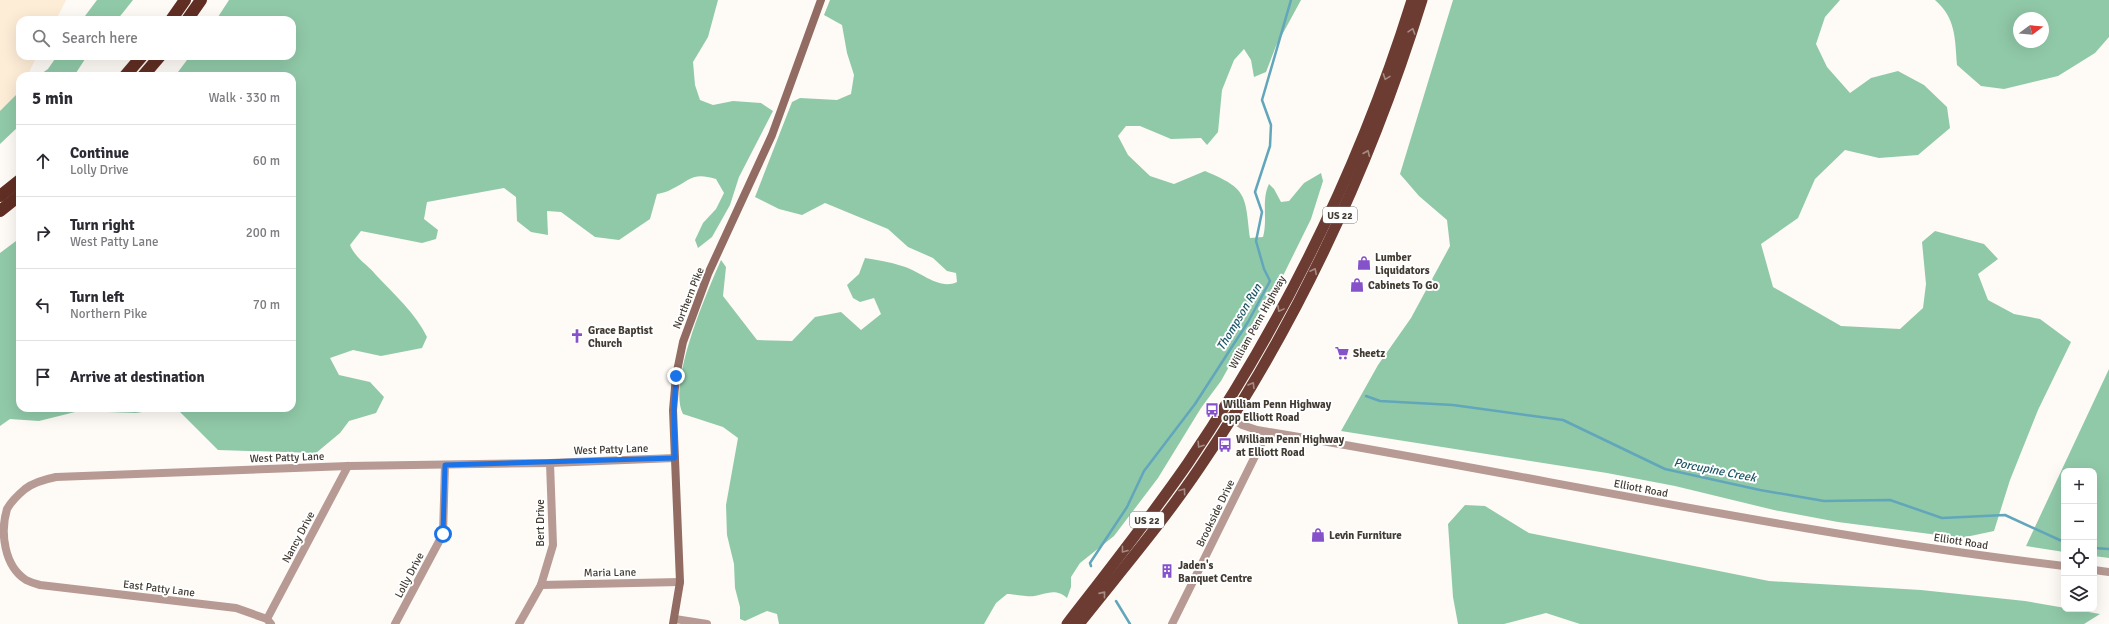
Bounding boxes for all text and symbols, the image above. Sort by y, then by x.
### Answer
north arrow [2013,12,2049,48]
search box [16,16,296,60]
icon: search [30,27,52,49]
one-way arrow [1407,27,1416,34]
text: Search here [62,29,138,47]
one-way arrow [1383,73,1391,80]
text: 5 min [32,88,73,109]
text: Walk · 330 m [209,90,280,106]
text: Continue [70,144,129,162]
one-way arrow [1363,149,1371,156]
icon: ahead [32,150,54,172]
text: 60 m [253,153,280,169]
text: Lolly Drive [70,162,129,178]
road number: US 22 [1323,207,1357,223]
text: Turn right [70,216,135,234]
icon: right [32,222,54,244]
text: 200 m [246,225,280,241]
text: West Patty Lane [70,234,159,250]
place label: Lumber Liquidators [1375,251,1430,277]
shop icon: Lumber Liquidators [1356,255,1372,271]
street label: Northern Pike [670,265,707,331]
one-way arrow [1309,268,1317,275]
street label: William Penn Highway [1226,273,1289,371]
shop icon: Cabinets To Go [1349,277,1365,293]
place label: Cabinets To Go [1368,279,1438,292]
water label: Thompson Run [1214,281,1265,353]
text: Turn left [70,288,124,306]
icon: left [32,294,54,316]
text: 70 m [253,297,280,313]
one-way arrow [1277,305,1285,313]
text: Northern Pike [70,306,147,322]
place label: Grace Baptist Church [588,324,653,350]
church icon: Grace Baptist Church [569,328,585,344]
supermarket icon: Sheetz [1334,345,1350,361]
place label: Sheetz [1353,347,1385,360]
icon: arrive [32,366,54,388]
route end [667,367,685,385]
text: Arrive at destination [70,368,205,386]
one-way arrow [1247,382,1254,389]
place label: William Penn Highway opp Elliott Road [1223,398,1332,424]
bus stop icon: William Penn Highway opp Elliott Road [1204,402,1220,418]
place label: William Penn Highway at Elliott Road [1236,433,1345,459]
bus stop icon: William Penn Highway at Elliott Road [1217,437,1233,453]
one-way arrow [1197,440,1204,447]
street label: West Patty Lane [573,442,649,457]
street label: West Patty Lane [249,450,325,465]
water label: Porcupine Creek [1673,455,1758,486]
map controls [2061,468,2097,612]
button: + [2061,468,2097,504]
street label: Brookside Drive [1194,477,1237,549]
street label: Elliott Road [1613,477,1669,500]
one-way arrow [1178,488,1186,495]
street label: Bert Drive [534,499,547,547]
button: − [2061,504,2097,540]
street label: Nancy Drive [279,509,317,565]
road number: US 22 [1130,512,1164,528]
route start [434,525,452,543]
shop icon: Levin Furniture [1310,527,1326,543]
place label: Levin Furniture [1329,529,1402,542]
street label: Elliott Road [1933,531,1989,552]
button: locate [2061,540,2097,576]
one-way arrow [1121,546,1128,553]
street label: Lolly Drive [392,550,427,600]
place label: Jaden's Banquet Centre [1178,559,1253,585]
building icon: Jaden's Banquet Centre [1159,563,1175,579]
street label: Maria Lane [584,566,636,579]
button: layers [2061,576,2097,612]
street label: East Patty Lane [122,578,196,599]
one-way arrow [1098,591,1105,598]

